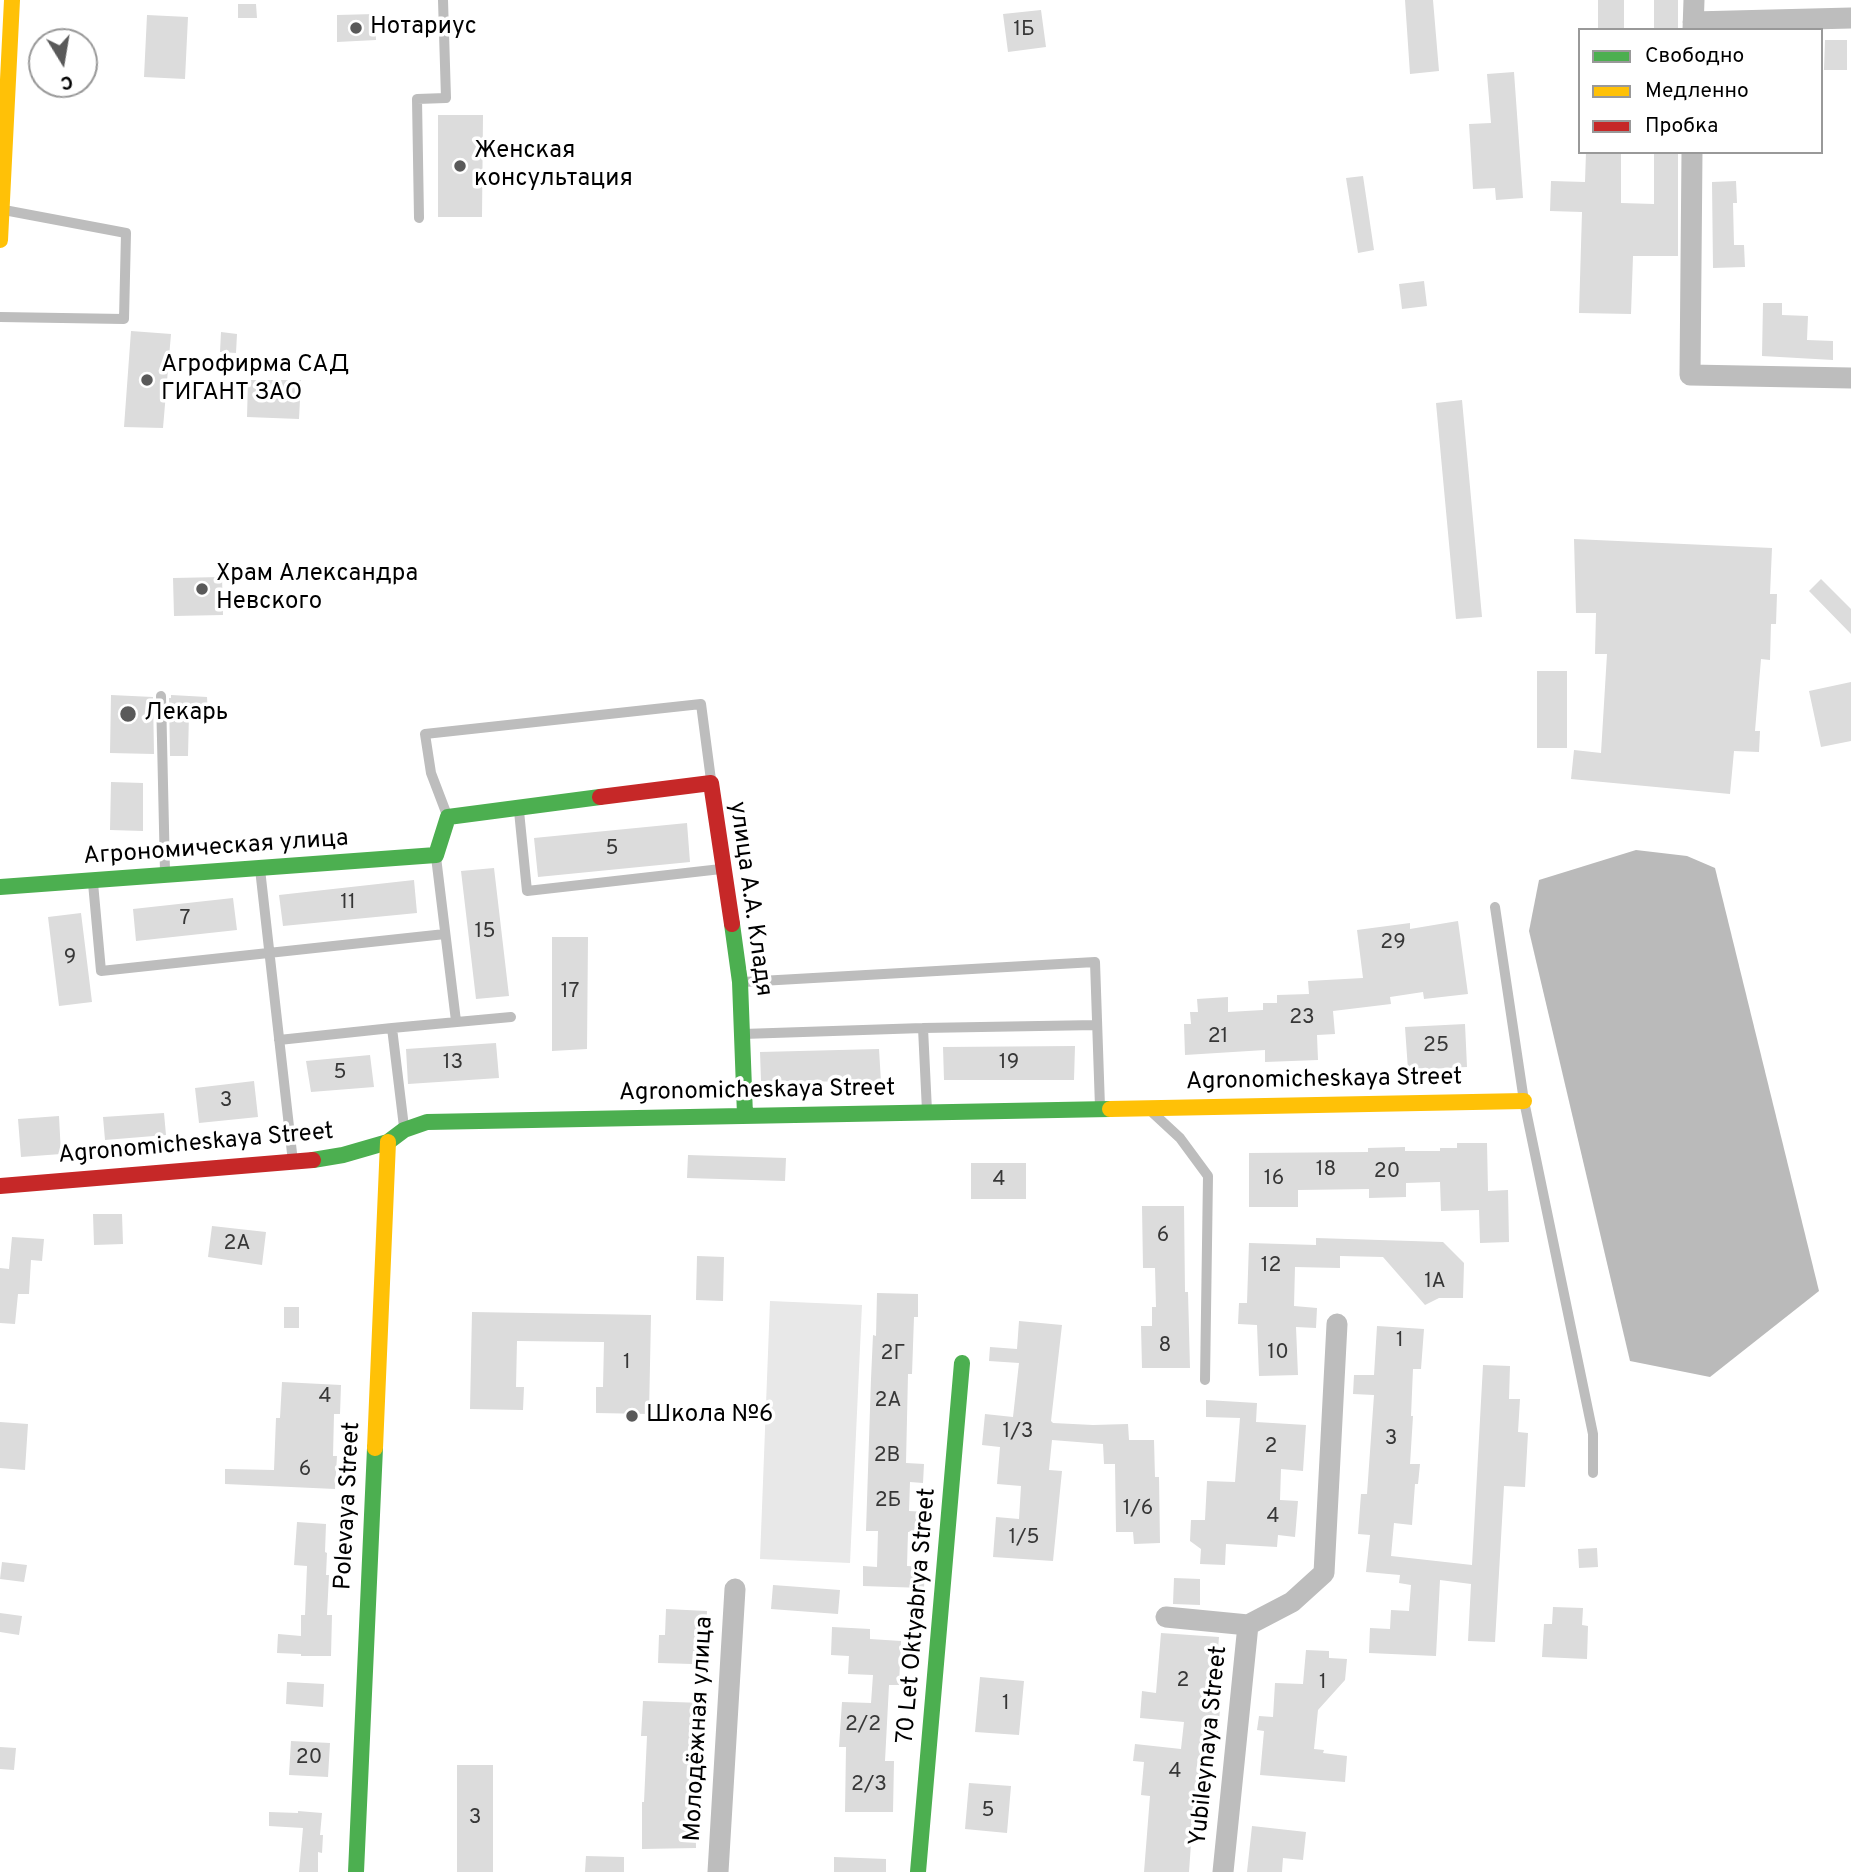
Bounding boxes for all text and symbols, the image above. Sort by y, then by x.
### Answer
place label: Нотариус [370,14,477,42]
house number: 1Б [1013,18,1035,44]
marker: Нотариус [348,20,364,36]
north arrow [28,28,98,98]
legend [1578,28,1823,154]
text: Свободно [1645,43,1744,70]
text: С [58,69,75,95]
text: Медленно [1645,78,1749,105]
text: Пробка [1645,113,1718,140]
place label: Женская консультация [474,138,633,194]
marker: Женская консультация [452,158,468,174]
place label: Агрофирма САД ГИГАНТ ЗАО [161,352,349,408]
marker: Агрофирма САД ГИГАНТ ЗАО [139,372,155,388]
place label: Храм Александра Невского [216,561,418,617]
marker: Храм Александра Невского [194,581,210,597]
place label: Лекарь [144,700,228,728]
marker: Лекарь [118,704,138,724]
street label: улица А.А. Кладя [721,800,777,998]
street label: Агрономическая улица [82,825,350,873]
house number: 5 [605,837,619,863]
house number: 11 [340,891,356,917]
house number: 7 [180,907,190,933]
house number: 15 [475,920,495,946]
house number: 29 [1380,931,1406,957]
house number: 9 [64,946,76,972]
house number: 17 [561,980,579,1006]
house number: 23 [1289,1006,1315,1032]
house number: 21 [1208,1025,1228,1051]
house number: 25 [1423,1034,1449,1060]
house number: 13 [443,1051,463,1077]
house number: 19 [999,1051,1019,1077]
house number: 5 [333,1061,347,1087]
street label: Agronomicheskaya Street [1186,1064,1462,1098]
street label: Agronomicheskaya Street [619,1075,895,1109]
house number: 3 [220,1089,232,1115]
street label: Agronomicheskaya Street [57,1119,335,1171]
house number: 18 [1316,1158,1336,1184]
house number: 20 [1374,1160,1400,1186]
house number: 16 [1264,1167,1284,1193]
house number: 4 [992,1168,1006,1194]
house number: 6 [1157,1224,1169,1250]
house number: 2А [223,1232,251,1258]
house number: 12 [1261,1254,1281,1280]
house number: 1А [1424,1270,1446,1296]
house number: 1 [1396,1329,1404,1355]
house number: 8 [1159,1334,1171,1360]
house number: 10 [1267,1341,1289,1367]
house number: 2Г [881,1342,905,1368]
house number: 1 [623,1351,631,1377]
house number: 4 [318,1385,332,1411]
house number: 2А [874,1389,902,1415]
place label: Школа №6 [646,1402,773,1430]
marker: Школа №6 [624,1408,640,1424]
house number: 1/3 [1003,1420,1033,1446]
street label: Polevaya Street [330,1421,368,1591]
house number: 3 [1385,1427,1397,1453]
house number: 2 [1265,1435,1277,1461]
house number: 2В [874,1444,900,1470]
house number: 6 [299,1458,311,1484]
street label: 70 Let Oktyabrya Street [892,1487,944,1745]
house number: 2Б [875,1489,901,1515]
house number: 1/6 [1123,1497,1153,1523]
house number: 4 [1266,1505,1280,1531]
house number: 1/5 [1008,1526,1040,1552]
street label: Молодёжная улица [680,1616,720,1842]
street label: Yubileynaya Street [1185,1644,1235,1848]
house number: 2 [1177,1669,1189,1695]
house number: 1 [1319,1671,1327,1697]
house number: 1 [1002,1692,1010,1718]
house number: 2/2 [845,1713,881,1739]
house number: 20 [296,1746,322,1772]
house number: 4 [1168,1760,1182,1786]
house number: 2/3 [851,1773,887,1799]
house number: 5 [981,1799,995,1825]
house number: 3 [469,1806,481,1832]

